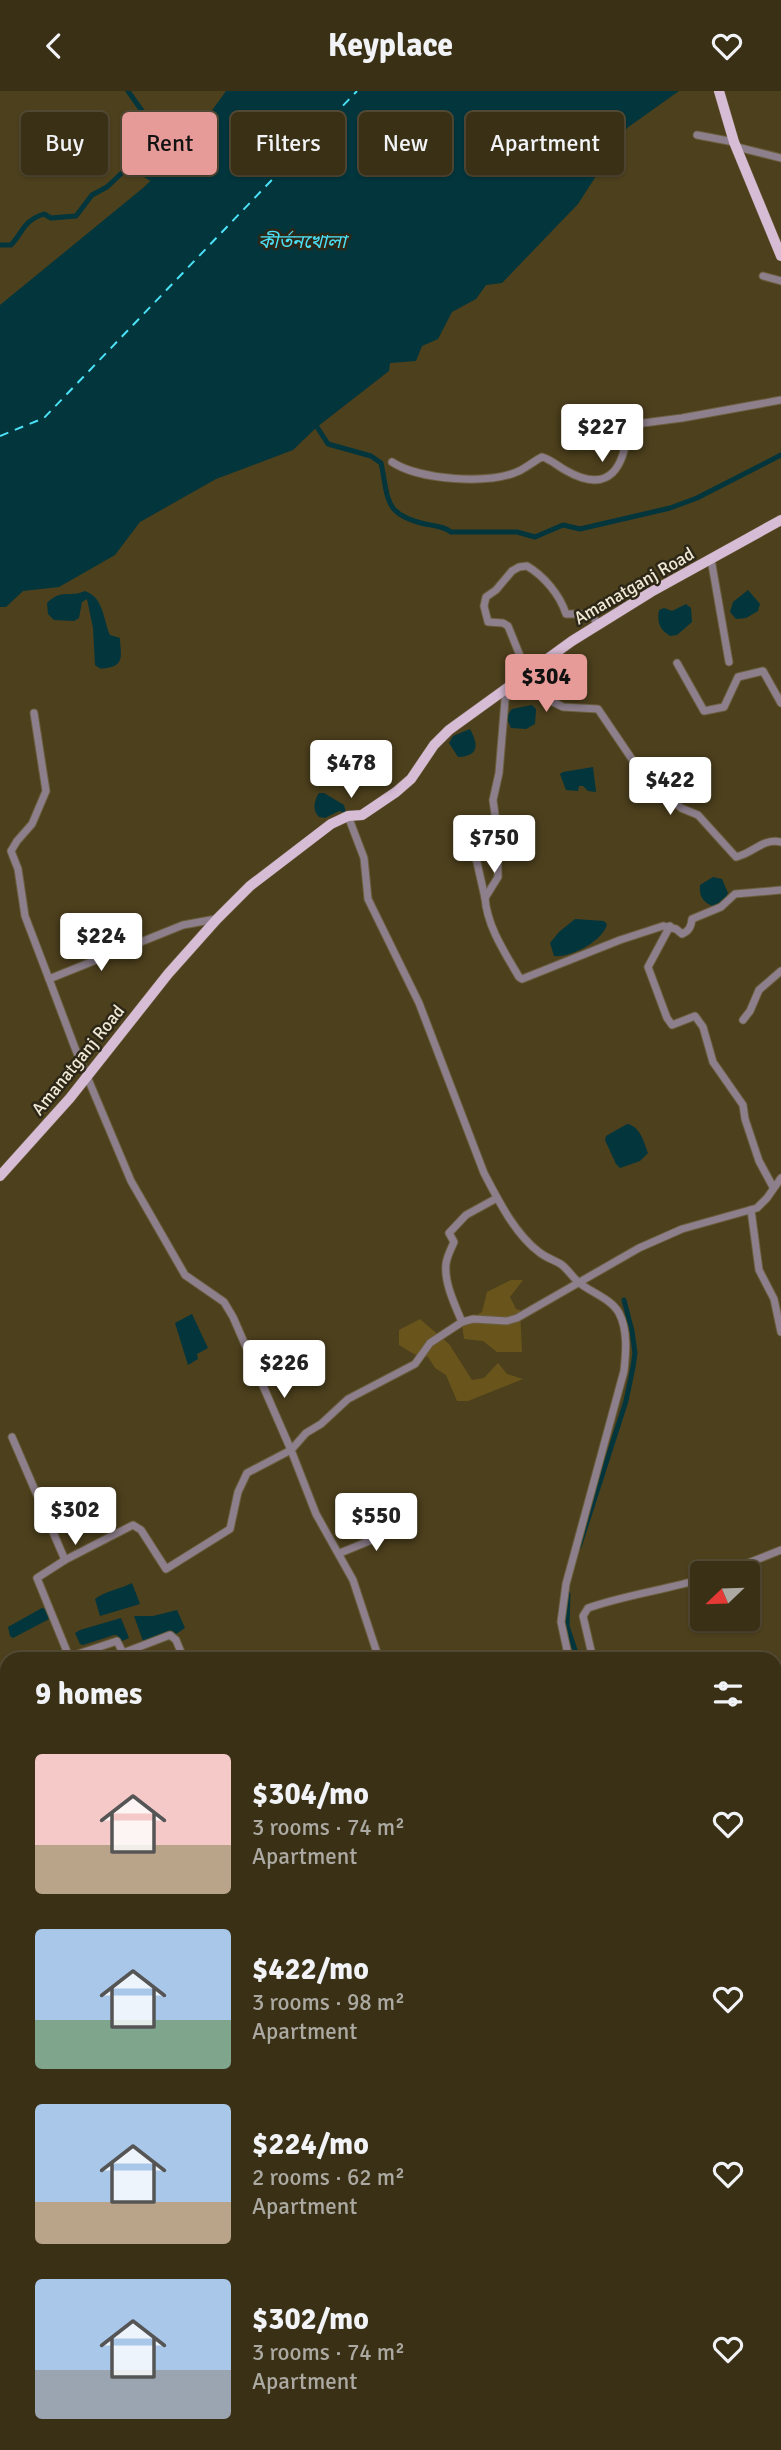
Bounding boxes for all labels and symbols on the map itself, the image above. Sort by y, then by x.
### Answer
water label: কীর্তনখোলা [258,230,350,254]
pin: $227 [561,405,643,464]
street label: Amanatganj Road [570,543,698,629]
pin: $304 [505,655,587,714]
pin: $478 [310,741,392,800]
pin: $422 [629,757,711,817]
pin: $750 [453,815,535,875]
pin: $224 [60,913,142,973]
street label: Amanatganj Road [27,1000,129,1120]
pin: $226 [243,1341,325,1400]
pin: $302 [34,1487,116,1547]
pin: $550 [335,1493,417,1553]
north arrow [690,1561,760,1631]

